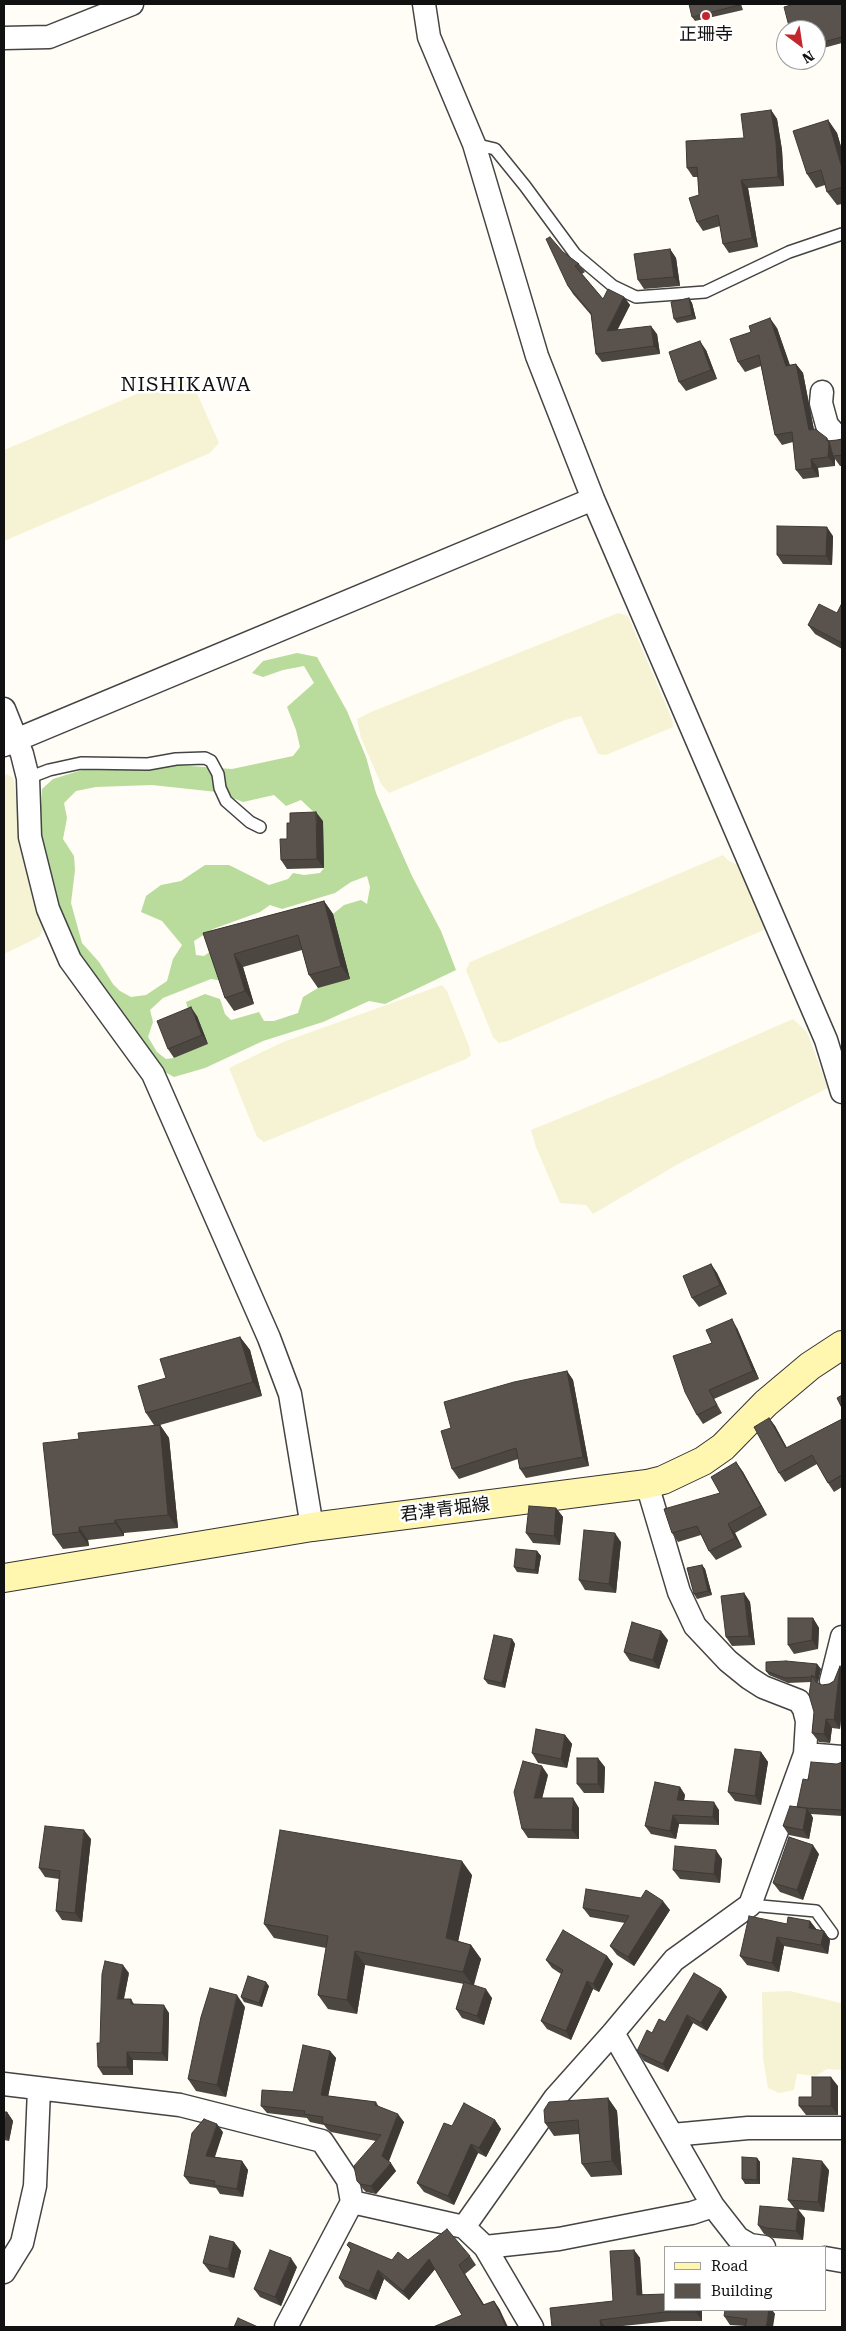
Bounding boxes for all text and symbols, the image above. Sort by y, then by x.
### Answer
marker: 正珊寺 [700,10,712,22]
north arrow [776,20,826,70]
place label: 正珊寺 [679,24,733,46]
text: N [799,47,817,67]
district label: NISHIKAWA [119,373,253,397]
street label: 君津青堀線 [399,1494,491,1526]
legend [664,2246,826,2311]
text: Road [711,2257,748,2275]
text: Building [711,2282,772,2300]

